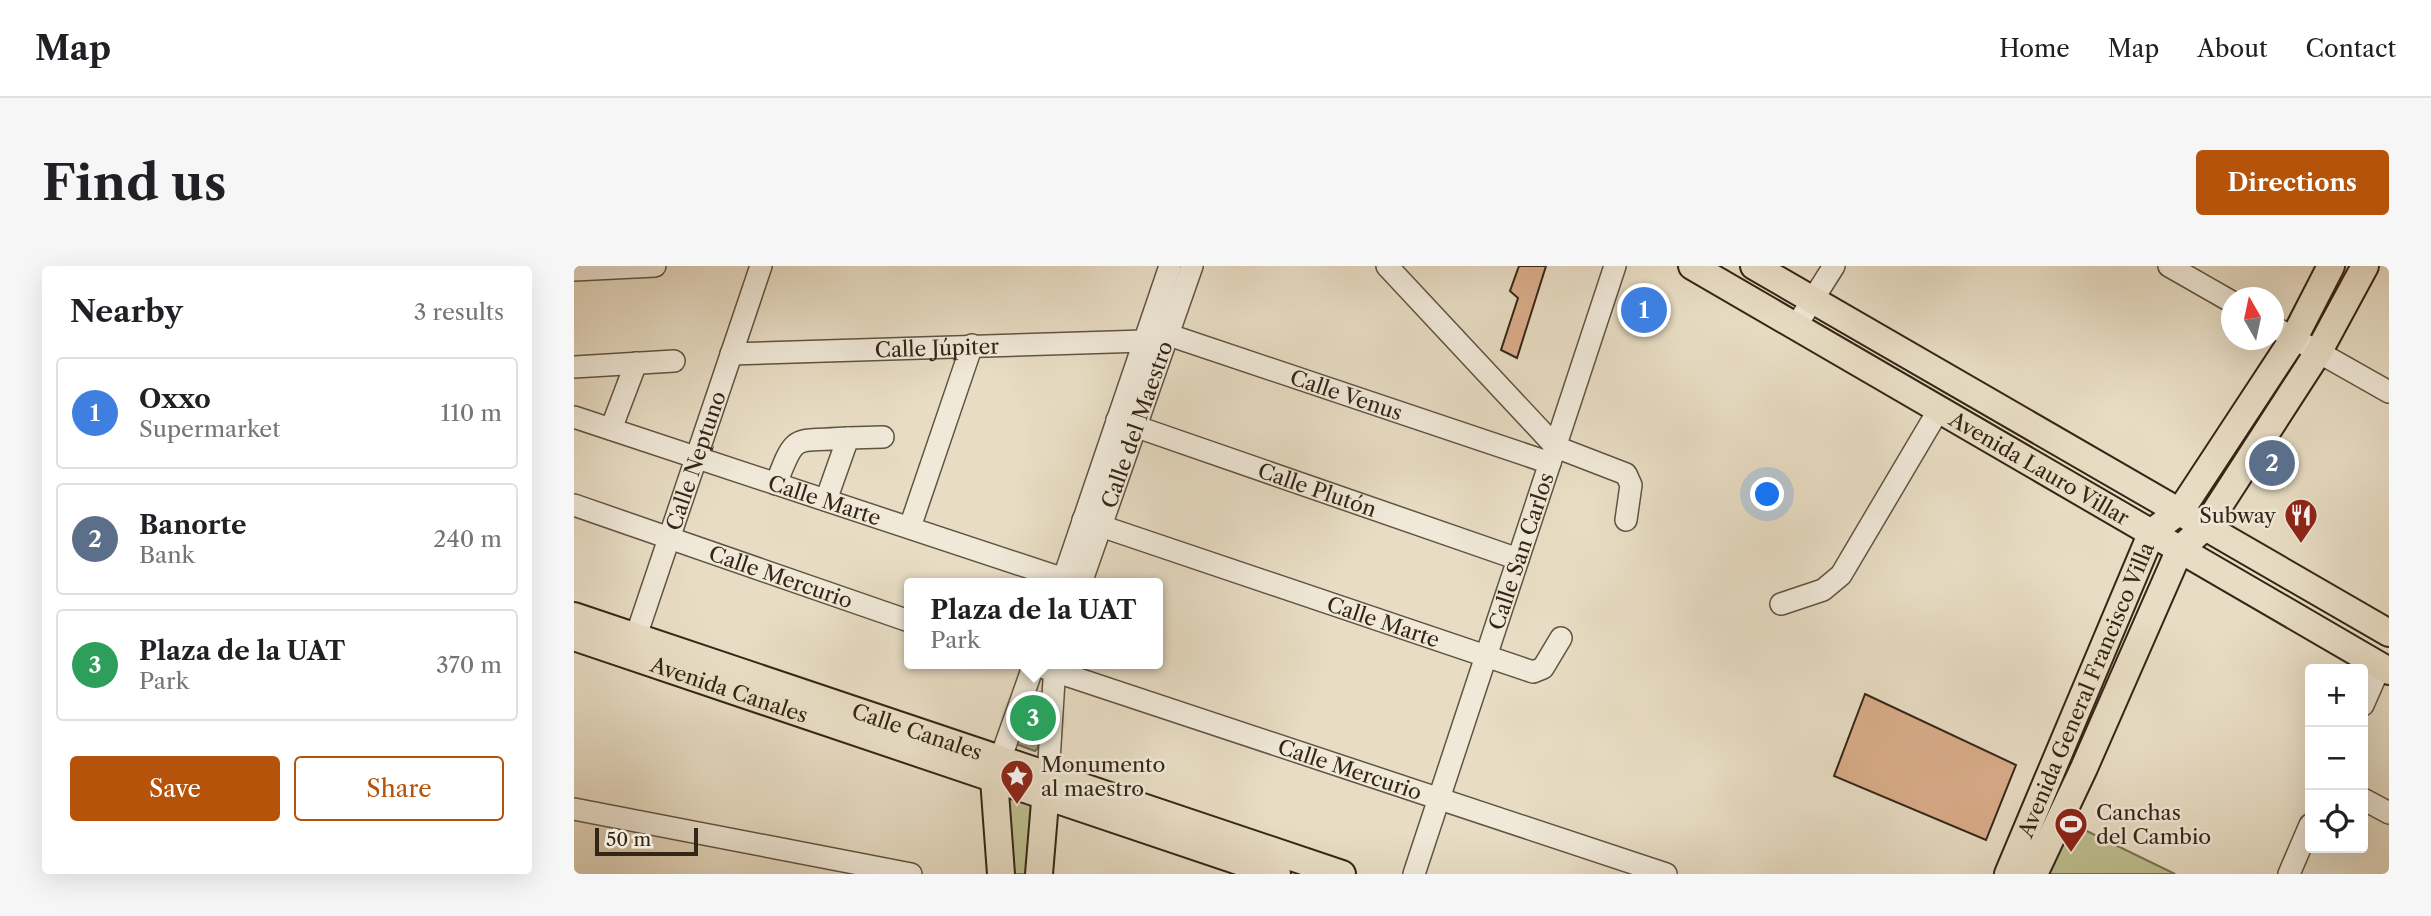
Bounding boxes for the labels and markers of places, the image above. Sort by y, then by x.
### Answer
pin: 1 [1621,284,1667,336]
pin: 2 [2249,437,2295,489]
restaurant icon: Subway [2282,496,2320,545]
place label: Subway [2199,503,2276,528]
pin: 3 [1010,692,1056,744]
place label: Monumento al maestro [1041,752,1165,801]
place icon: Monumento al maestro [998,757,1036,806]
place label: Canchas del Cambio [2096,800,2211,849]
sports icon: Canchas del Cambio [2052,805,2090,854]

